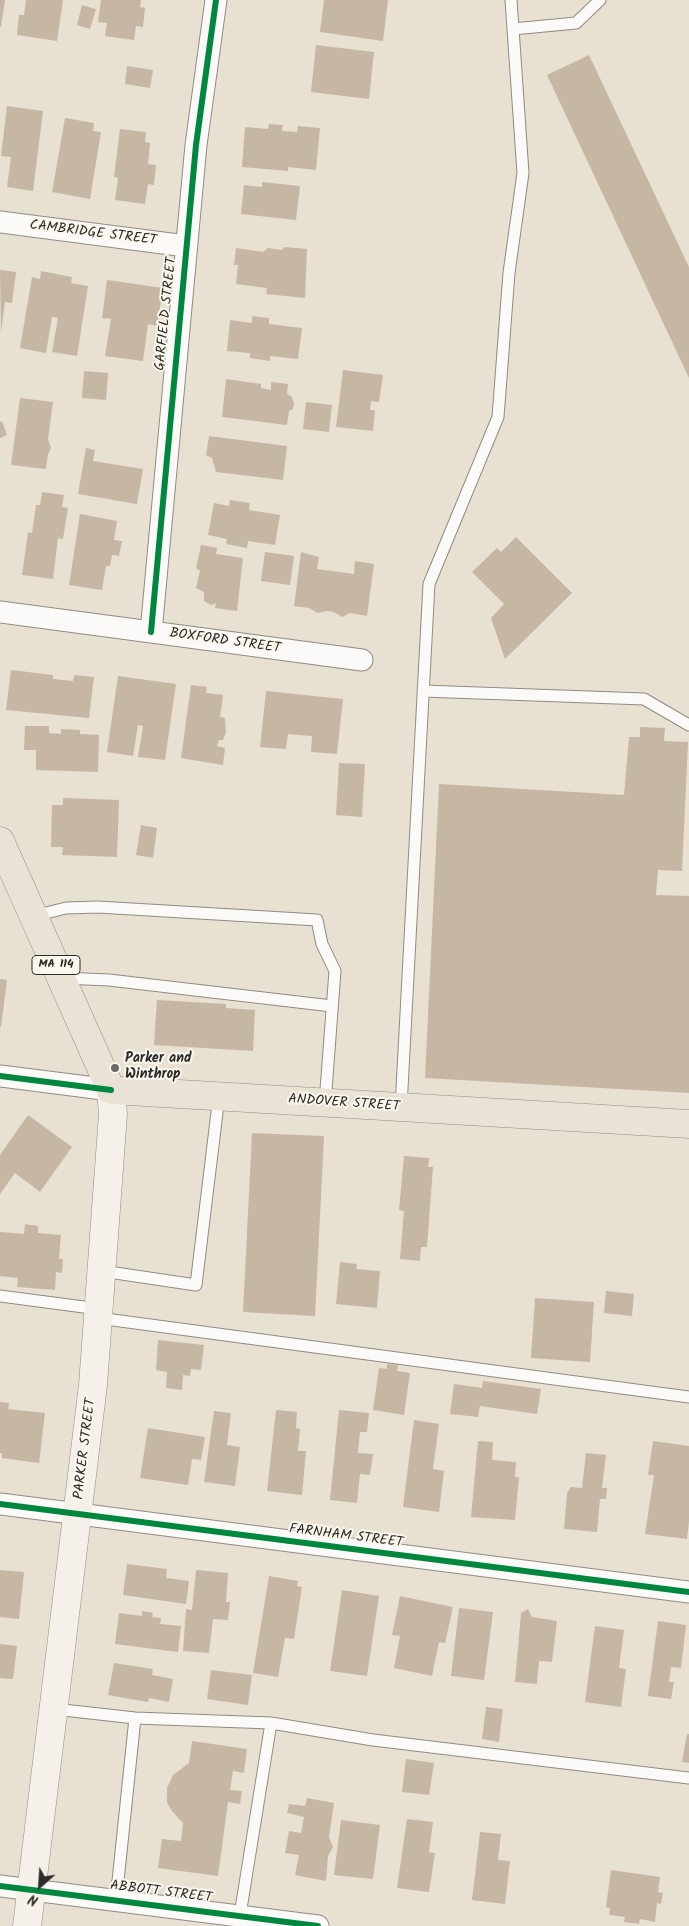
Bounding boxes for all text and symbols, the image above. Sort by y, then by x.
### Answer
street label: CAMBRIDGE STREET [29,218,157,250]
street label: GARFIELD STREET [153,256,181,372]
street label: BOXFORD STREET [168,626,282,658]
road number: MA 114 [32,956,80,974]
place label: Parker and Winthrop [125,1052,192,1084]
marker: Parker and Winthrop [109,1062,121,1074]
street label: ANDOVER STREET [288,1092,400,1116]
street label: PARKER STREET [71,1398,101,1500]
street label: FARNHAM STREET [288,1522,404,1552]
north arrow [15,1861,65,1911]
street label: ABBOTT STREET [109,1878,213,1908]
text: N [25,1888,42,1911]

